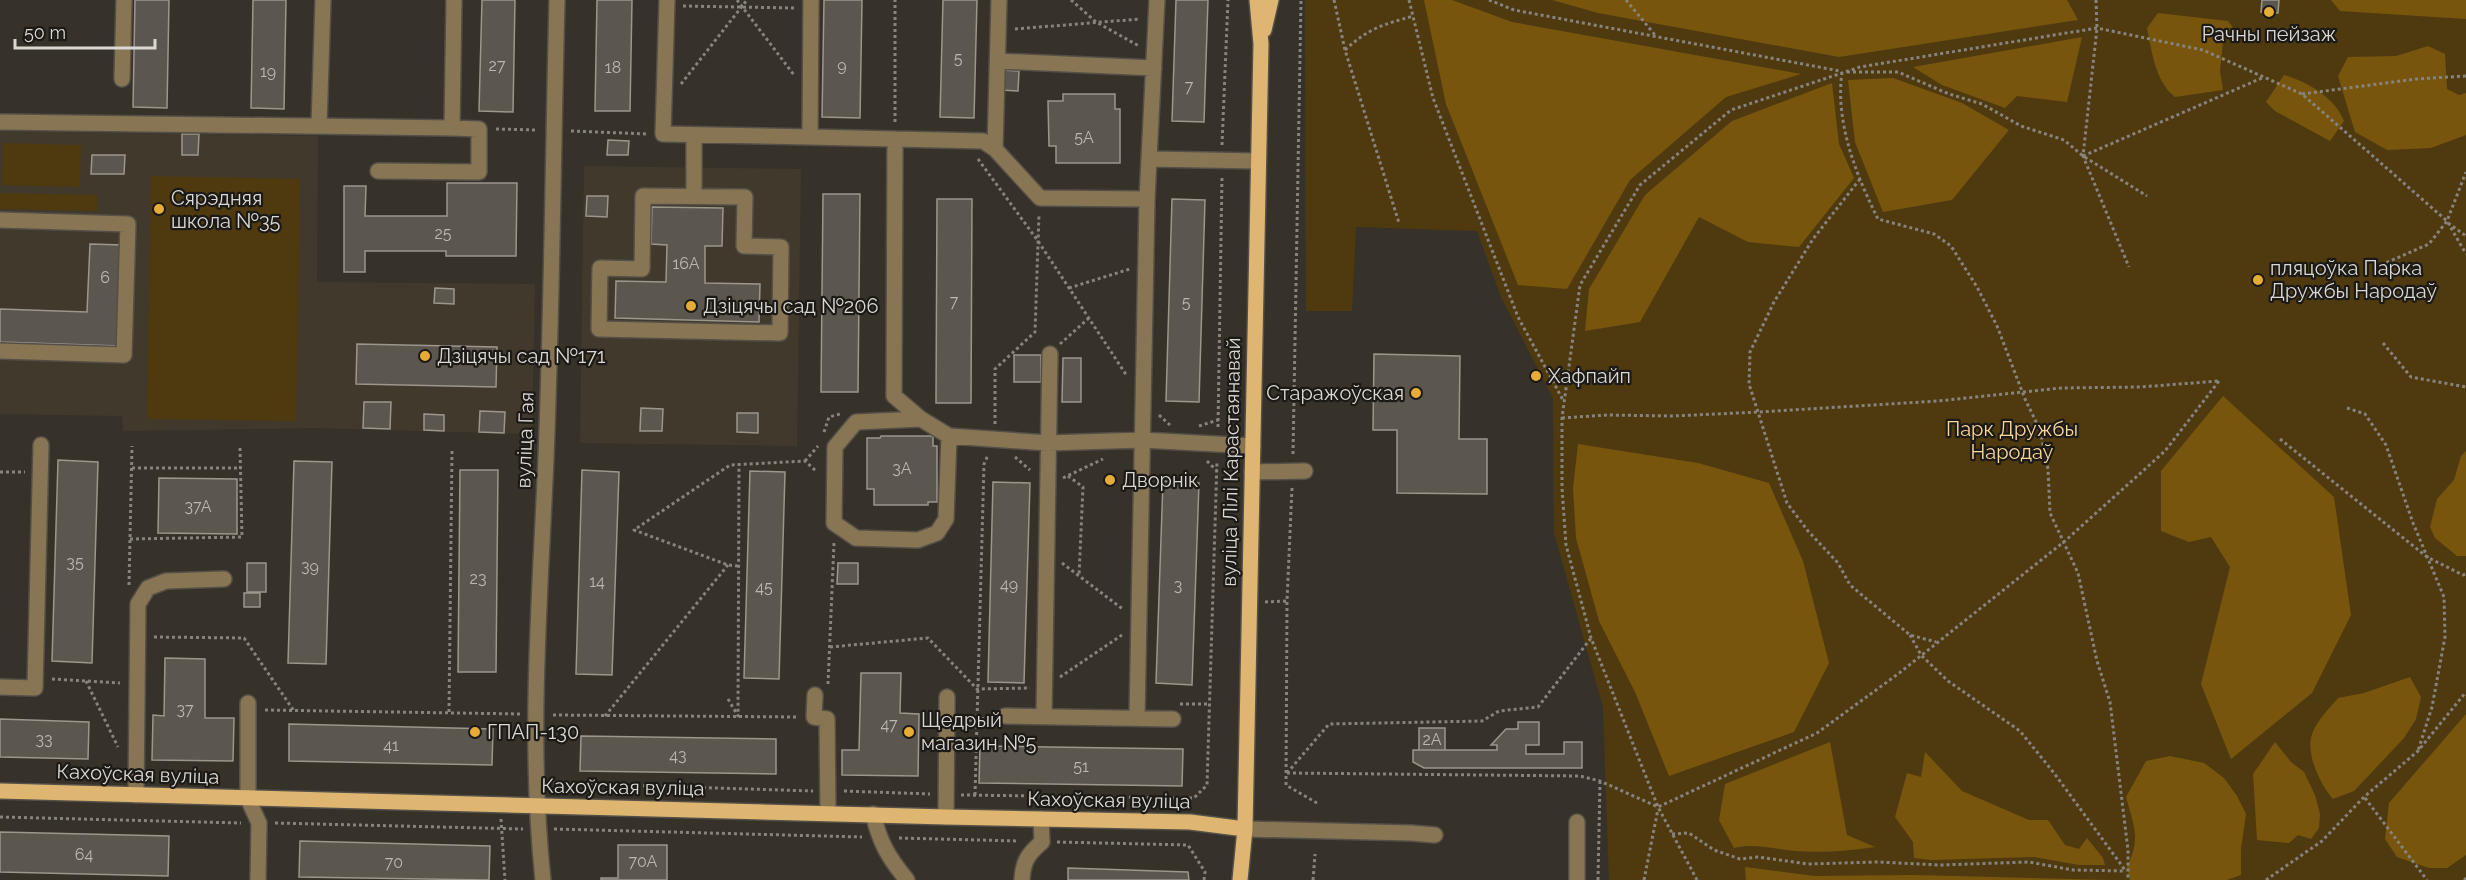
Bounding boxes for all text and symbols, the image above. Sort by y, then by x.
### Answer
marker: Рачны пейзаж [2262,5,2276,19]
scale bar [15,12,154,50]
text: 50 m [24,22,66,43]
place label: Рачны пейзаж [2202,22,2337,46]
house number: 5 [954,49,963,68]
house number: 27 [489,56,506,75]
house number: 9 [837,56,847,75]
house number: 18 [605,58,621,77]
house number: 19 [260,62,276,81]
house number: 7 [1185,77,1194,96]
house number: 5А [1074,128,1094,147]
place label: Сярэдняя школа №35 [171,186,281,233]
marker: Сярэдняя школа №35 [152,202,166,216]
house number: 25 [434,224,452,243]
house number: 16А [672,254,700,273]
place label: пляцоўка Парка Дружбы Народаў [2270,256,2437,303]
house number: 6 [100,268,110,287]
marker: пляцоўка Парка Дружбы Народаў [2251,273,2265,287]
house number: 7 [950,292,959,311]
house number: 5 [1182,293,1191,312]
place label: Дзіцячы сад №206 [703,294,879,318]
marker: Дзіцячы сад №206 [684,299,698,313]
street label: вуліца Лілі Карастаянавай [1217,337,1245,587]
place label: Дзіцячы сад №171 [437,344,606,368]
marker: Дзіцячы сад №171 [418,349,432,363]
place label: Хафпайп [1548,364,1631,388]
marker: Хафпайп [1529,369,1543,383]
place label: Старажоўская [1266,381,1404,405]
marker: Старажоўская [1409,386,1423,400]
street label: вуліца Гая [511,391,539,489]
park label: Парк Дружбы Народаў [1946,417,2078,464]
house number: 3А [892,459,912,478]
place label: Дворнік [1122,468,1198,492]
marker: Дворнік [1103,473,1117,487]
house number: 37А [184,497,212,516]
house number: 35 [66,553,84,572]
house number: 39 [301,557,319,576]
house number: 23 [470,569,486,588]
house number: 14 [589,572,605,591]
house number: 49 [1000,575,1018,594]
house number: 3 [1174,576,1182,595]
house number: 45 [755,578,773,597]
house number: 37 [176,700,194,719]
place label: Щедрый магазин №5 [921,708,1037,755]
house number: 47 [880,715,898,734]
place label: ГПАП-130 [487,720,579,744]
marker: ГПАП-130 [468,725,482,739]
marker: Щедрый магазин №5 [902,725,916,739]
house number: 33 [35,730,53,749]
house number: 2А [1422,730,1442,749]
house number: 41 [383,736,399,755]
house number: 43 [669,746,687,765]
house number: 51 [1073,757,1089,776]
street label: Кахоўская вуліца [56,759,220,789]
street label: Кахоўская вуліца [541,774,705,800]
street label: Кахоўская вуліца [1027,787,1191,813]
house number: 64 [75,845,93,864]
house number: 70А [629,852,658,871]
house number: 70 [385,853,403,872]

